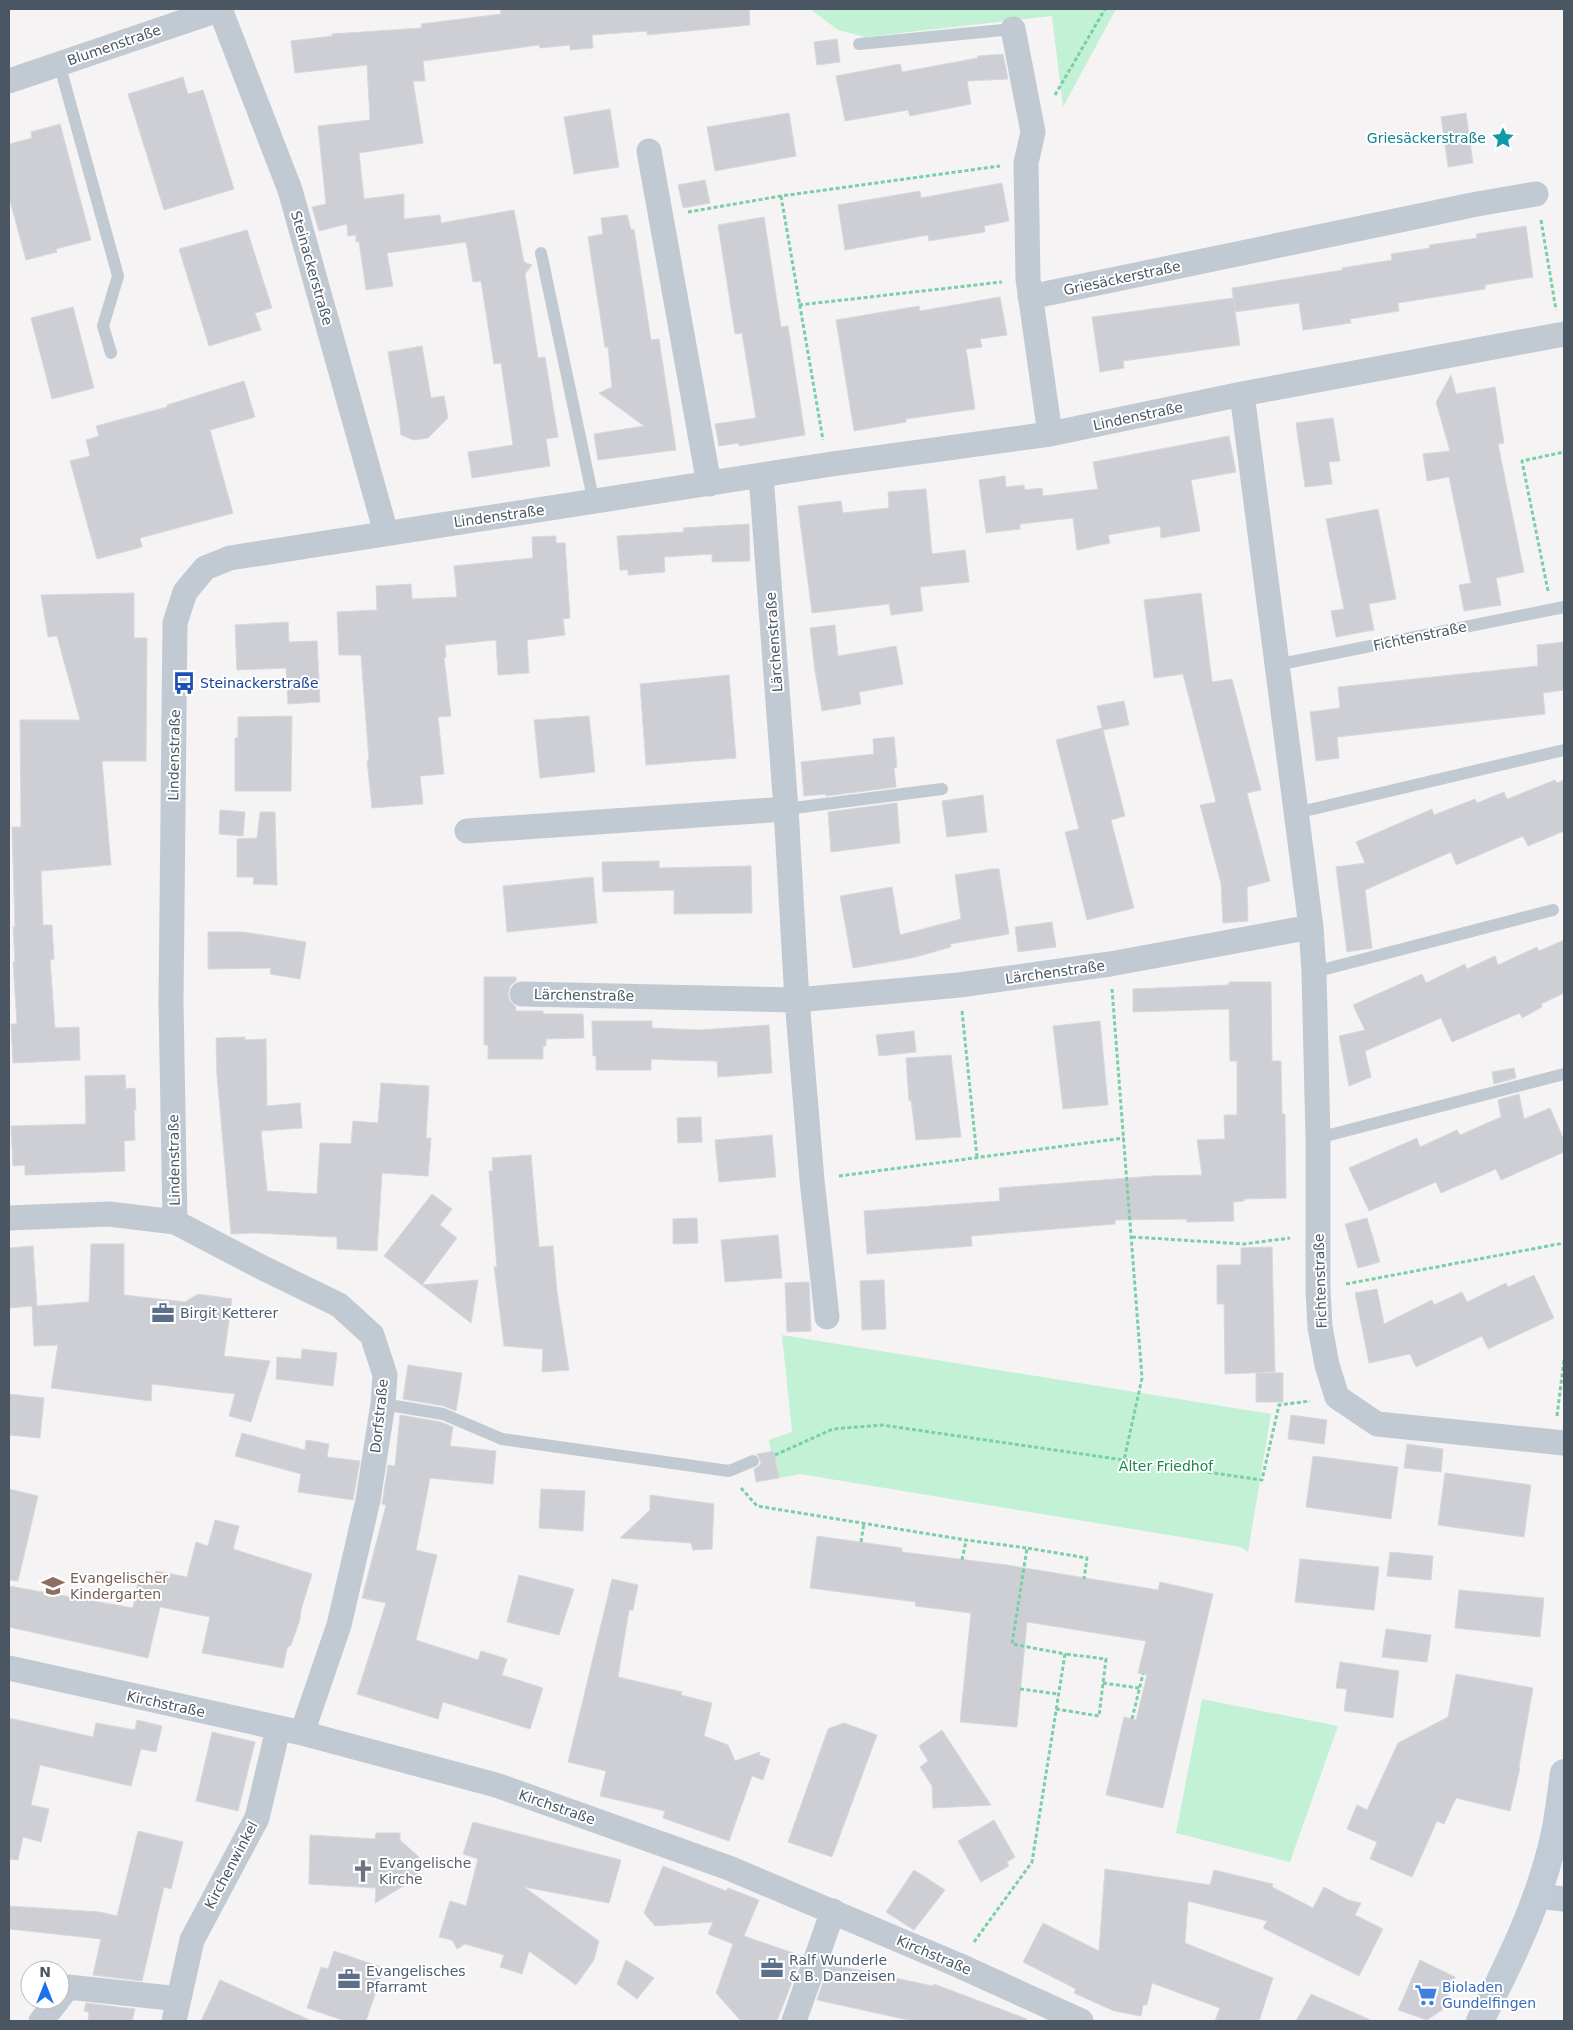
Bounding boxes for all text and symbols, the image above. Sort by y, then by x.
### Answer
street label: Blumenstraße [65,21,163,69]
place icon: Griesäckerstraße [1490,125,1516,151]
place label: Griesäckerstraße [1367,130,1486,146]
street label: Steinackerstraße [288,209,336,327]
street label: Griesäckerstraße [1062,258,1182,298]
street label: Lindenstraße [1092,399,1184,433]
street label: Lindenstraße [453,502,545,530]
street label: Lärchenstraße [763,591,785,693]
street label: Fichtenstraße [1372,618,1468,654]
bus stop icon: Steinackerstraße [171,670,197,696]
place label: Steinackerstraße [200,675,319,691]
street label: Lindenstraße [165,709,183,801]
street label: Lärchenstraße [1004,957,1106,987]
street label: Lärchenstraße [534,986,634,1004]
street label: Lindenstraße [165,1114,183,1206]
street label: Fichtenstraße [1310,1233,1330,1329]
office icon: Birgit Ketterer [150,1300,176,1326]
place label: Birgit Ketterer [180,1305,278,1321]
street label: Dorfstraße [367,1378,391,1454]
park label: Alter Friedhof [1119,1458,1214,1474]
place label: Evangelischer Kindergarten [70,1570,168,1602]
school or university icon: Evangelischer Kindergarten [40,1573,66,1599]
street label: Kirchstraße [125,1688,207,1720]
street label: Kirchstraße [517,1786,597,1828]
street label: Kirchenwinkel [201,1818,261,1912]
place label: Evangelische Kirche [379,1855,471,1887]
church icon: Evangelische Kirche [350,1858,376,1884]
street label: Kirchstraße [894,1932,974,1978]
place label: Ralf Wunderle & B. Danzeisen [789,1952,896,1984]
office icon: Ralf Wunderle & B. Danzeisen [759,1955,785,1981]
north arrow [20,1960,70,2010]
place label: Evangelisches Pfarramt [366,1963,466,1995]
text: N [39,1964,51,1980]
office icon: Evangelisches Pfarramt [336,1966,362,1992]
place label: Bioladen Gundelfingen [1442,1979,1536,2011]
supermarket icon: Bioladen Gundelfingen [1413,1982,1439,2008]

